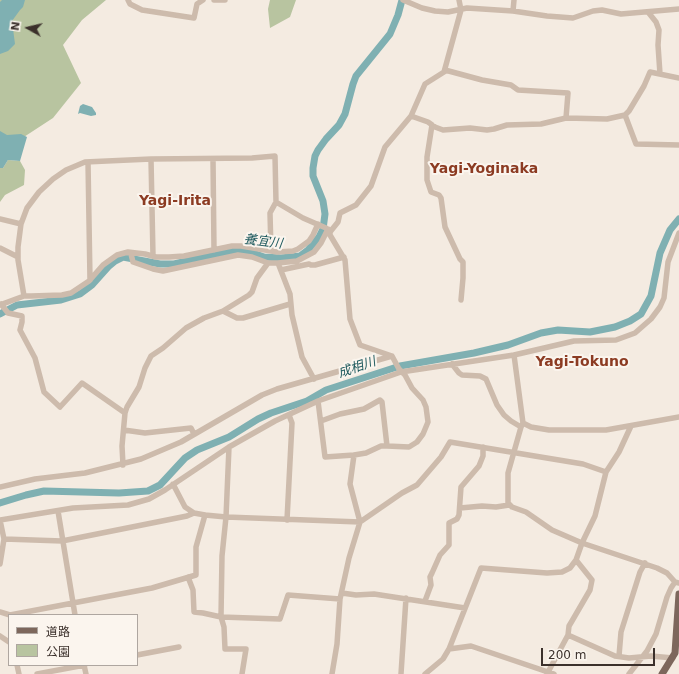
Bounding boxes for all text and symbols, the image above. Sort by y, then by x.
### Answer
north arrow [8,8,48,48]
text: N [9,21,23,32]
district label: Yagi-Yoginaka [430,161,538,177]
district label: Yagi-Irita [139,193,211,209]
water label: 養宜川 [243,232,283,252]
water label: 成相川 [336,354,378,382]
district label: Yagi-Tokuno [535,354,629,370]
legend [8,614,138,666]
text: 道路 [46,625,70,639]
scale bar [543,640,657,666]
text: 公園 [46,645,70,659]
text: 200 m [548,648,586,662]

